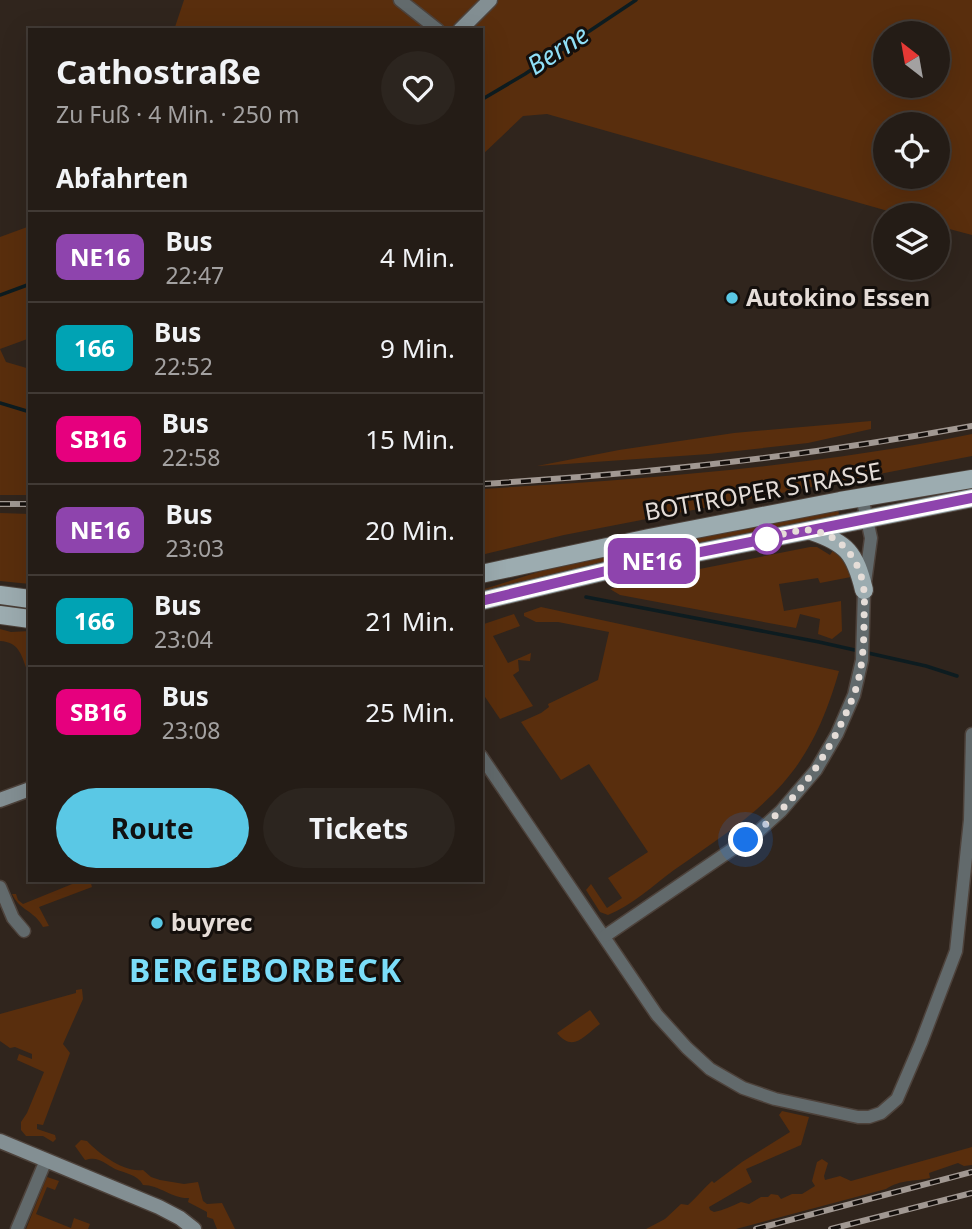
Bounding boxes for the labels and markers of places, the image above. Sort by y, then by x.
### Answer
place label: Autokino Essen [746,280,930,313]
marker: Autokino Essen [724,290,740,306]
unlabelled marker [752,524,782,554]
place label: buyrec [171,905,252,938]
marker: buyrec [149,915,165,931]

